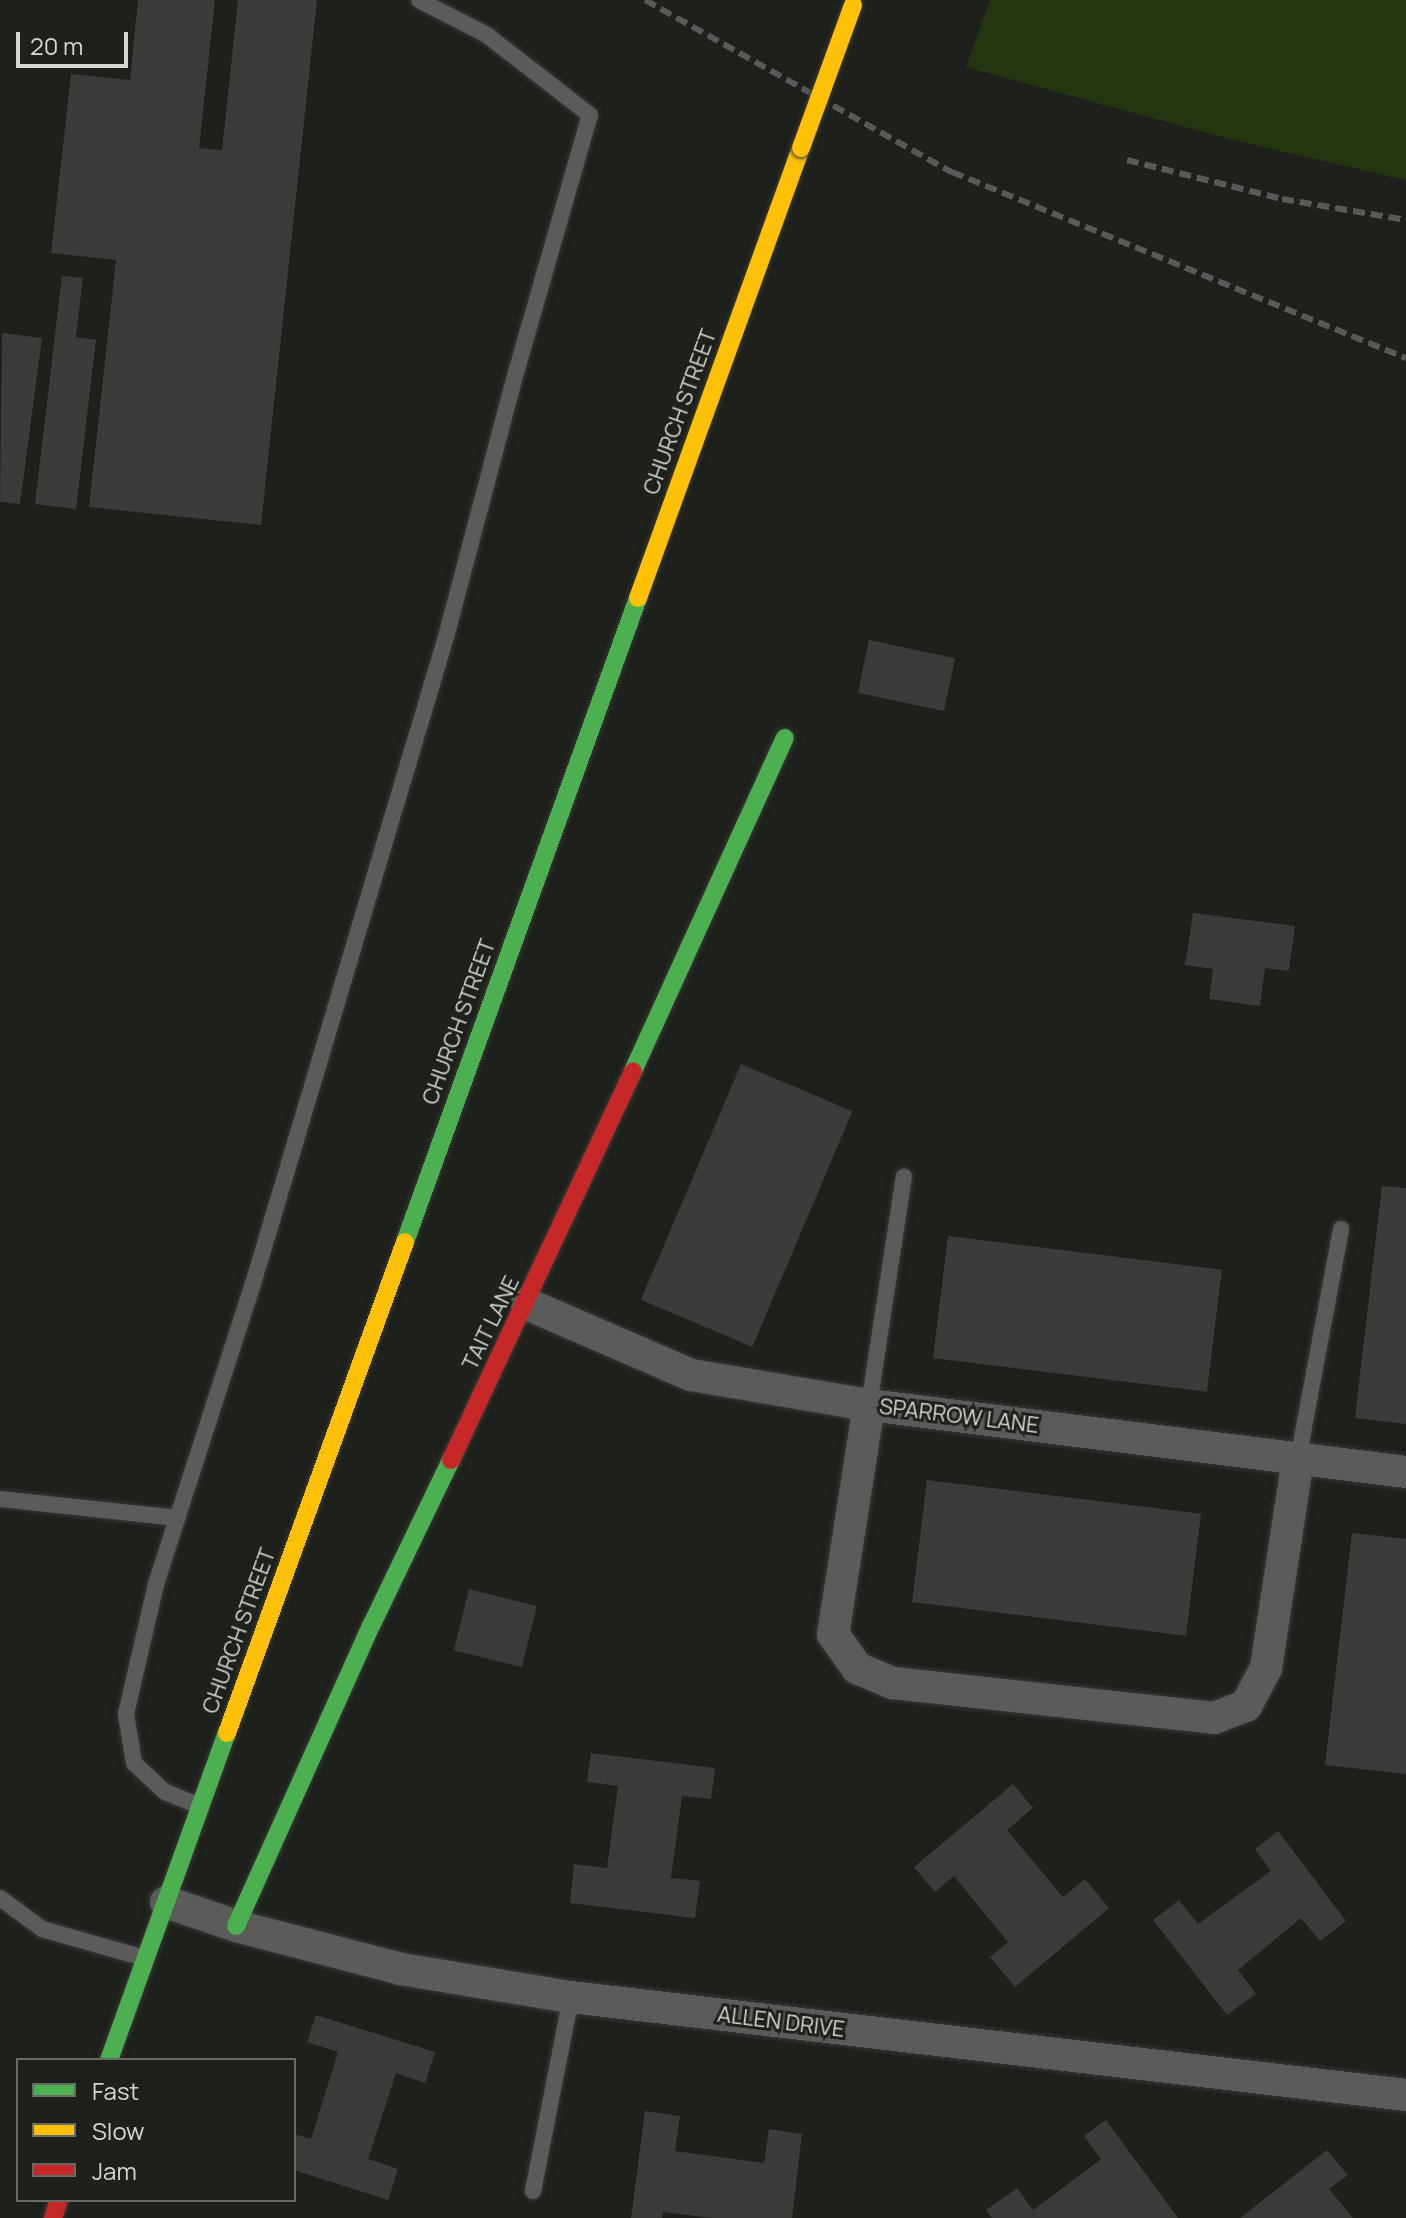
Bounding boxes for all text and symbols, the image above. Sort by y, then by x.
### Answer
scale bar [20,16,132,66]
text: 20 m [30,29,83,62]
street label: CHURCH STREET [638,326,722,498]
street label: CHURCH STREET [417,936,501,1108]
street label: TAIT LANE [457,1271,525,1375]
street label: SPARROW LANE [878,1393,1040,1439]
street label: CHURCH STREET [197,1545,281,1717]
street label: ALLEN DRIVE [716,2001,846,2043]
legend [16,2058,296,2202]
text: Fast [92,2074,139,2107]
text: Slow [92,2114,145,2147]
text: Jam [92,2154,137,2187]

